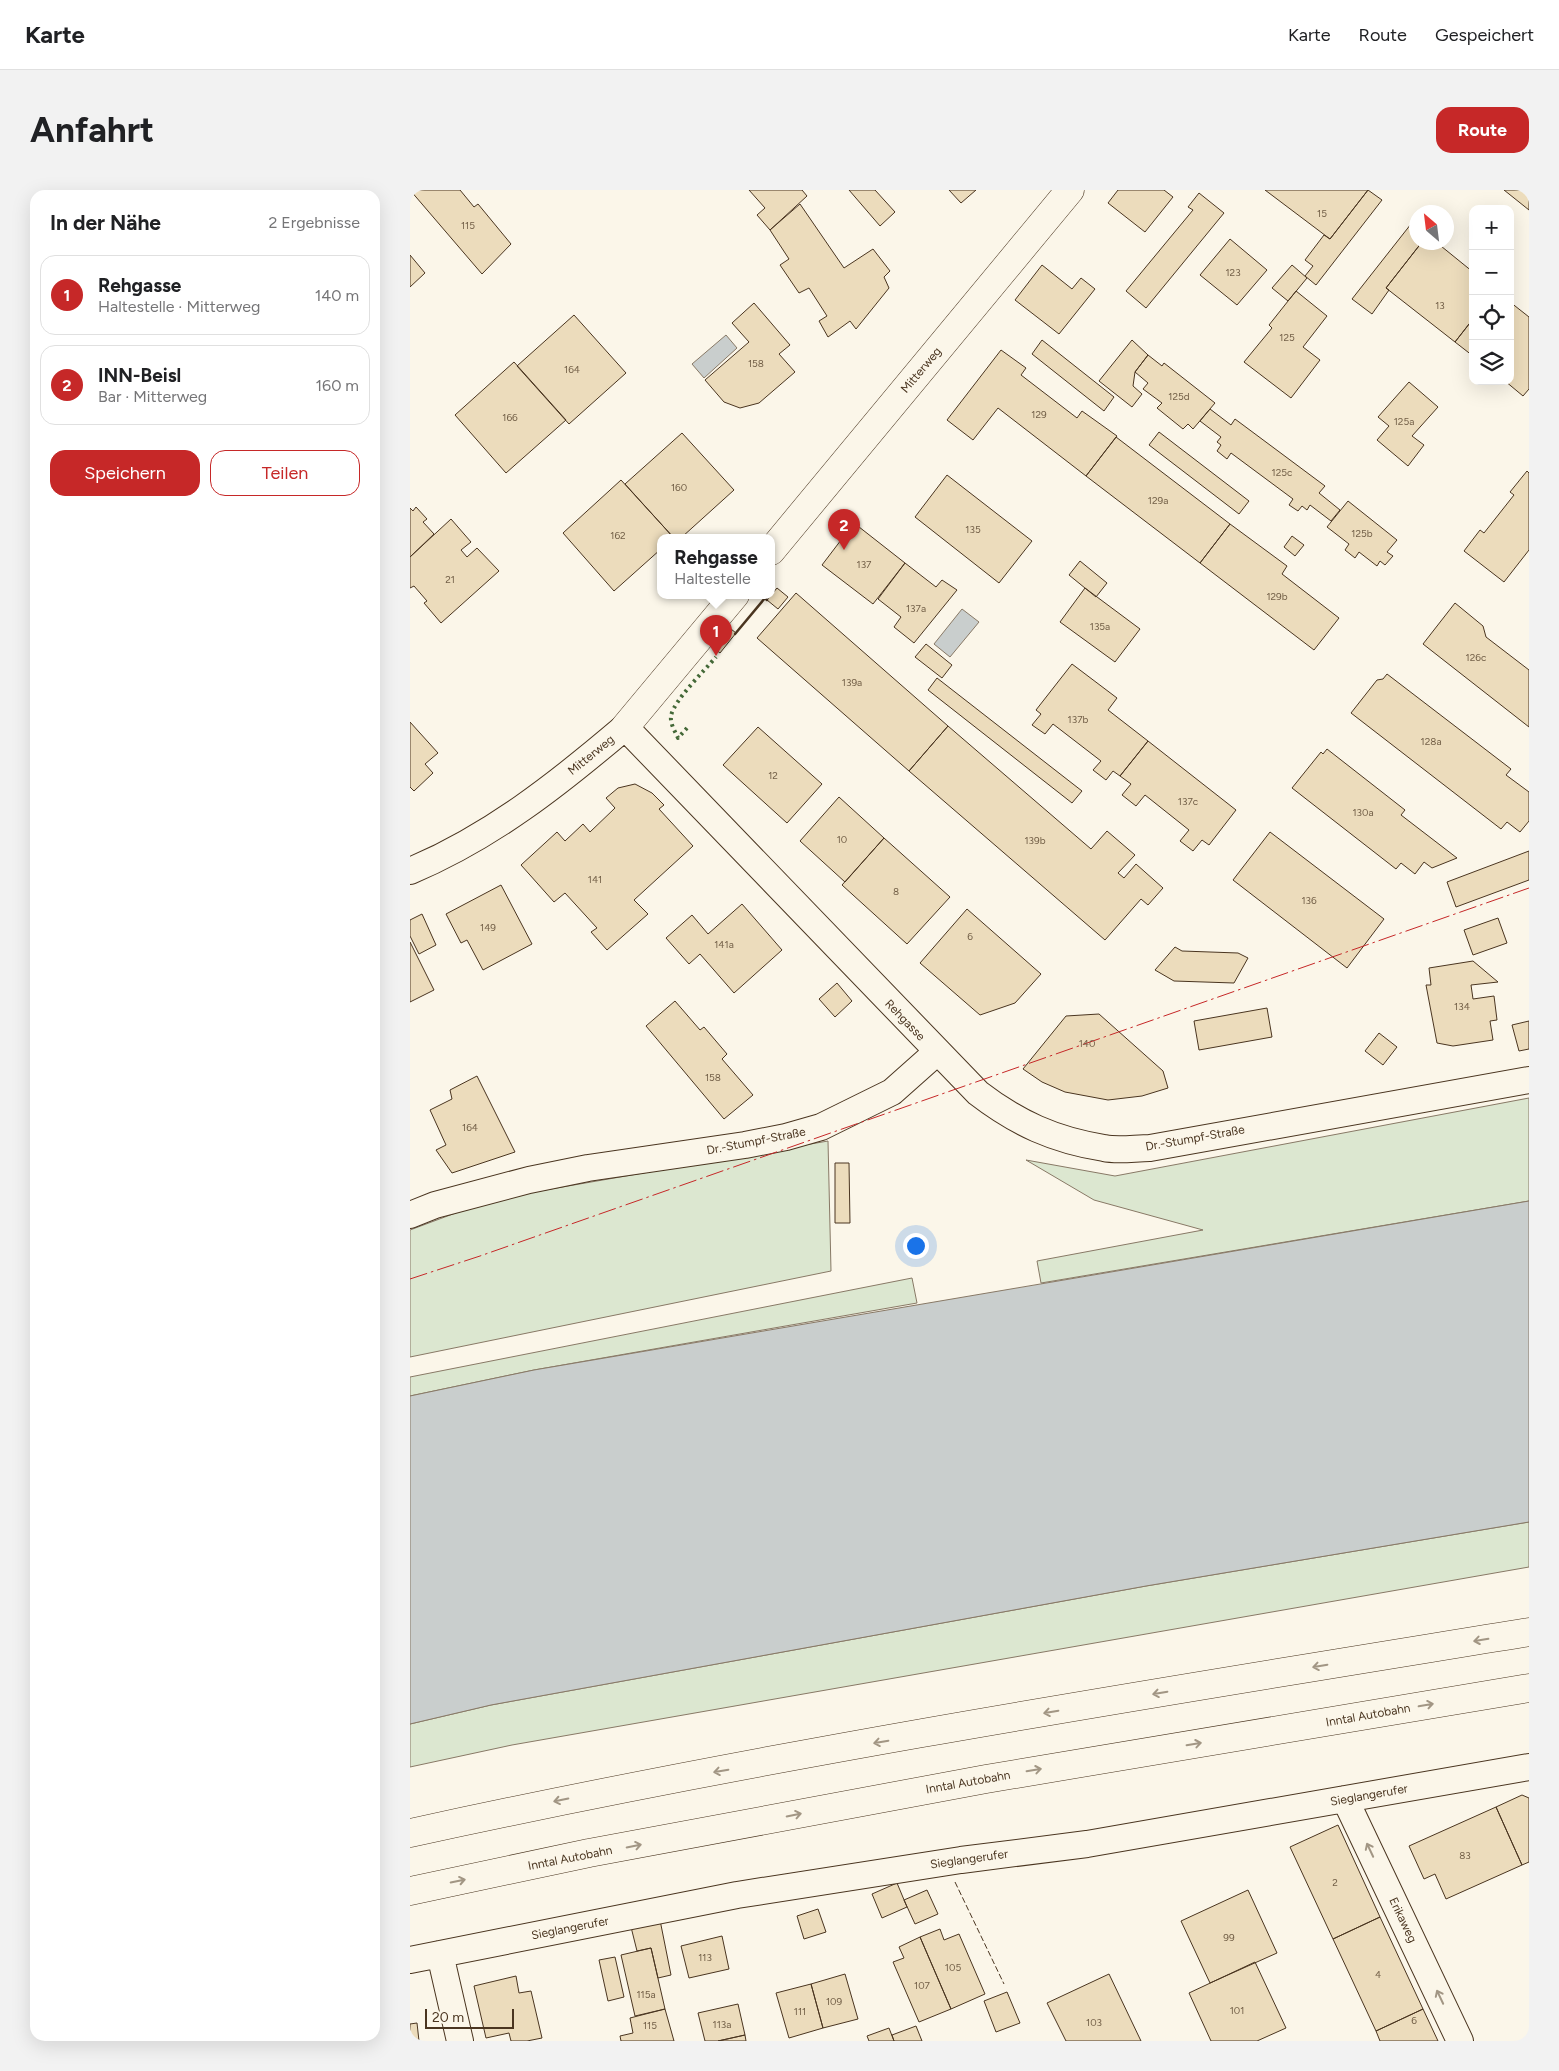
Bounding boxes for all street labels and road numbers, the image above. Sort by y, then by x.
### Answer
street label: Mitterweg [898,344,944,396]
street label: Mitterweg [565,732,617,778]
street label: Rehgasse [882,997,928,1044]
street label: Dr.-Stumpf-Straße [1144,1122,1246,1154]
street label: Dr.-Stumpf-Straße [705,1124,807,1157]
street label: Inntal Autobahn [1325,1701,1412,1729]
street label: Inntal Autobahn [925,1768,1012,1796]
street label: Sieglangerufer [1329,1781,1409,1809]
street label: Inntal Autobahn [527,1843,614,1873]
street label: Sieglangerufer [929,1847,1009,1871]
street label: Erikaweg [1386,1895,1420,1945]
street label: Sieglangerufer [530,1914,610,1942]

